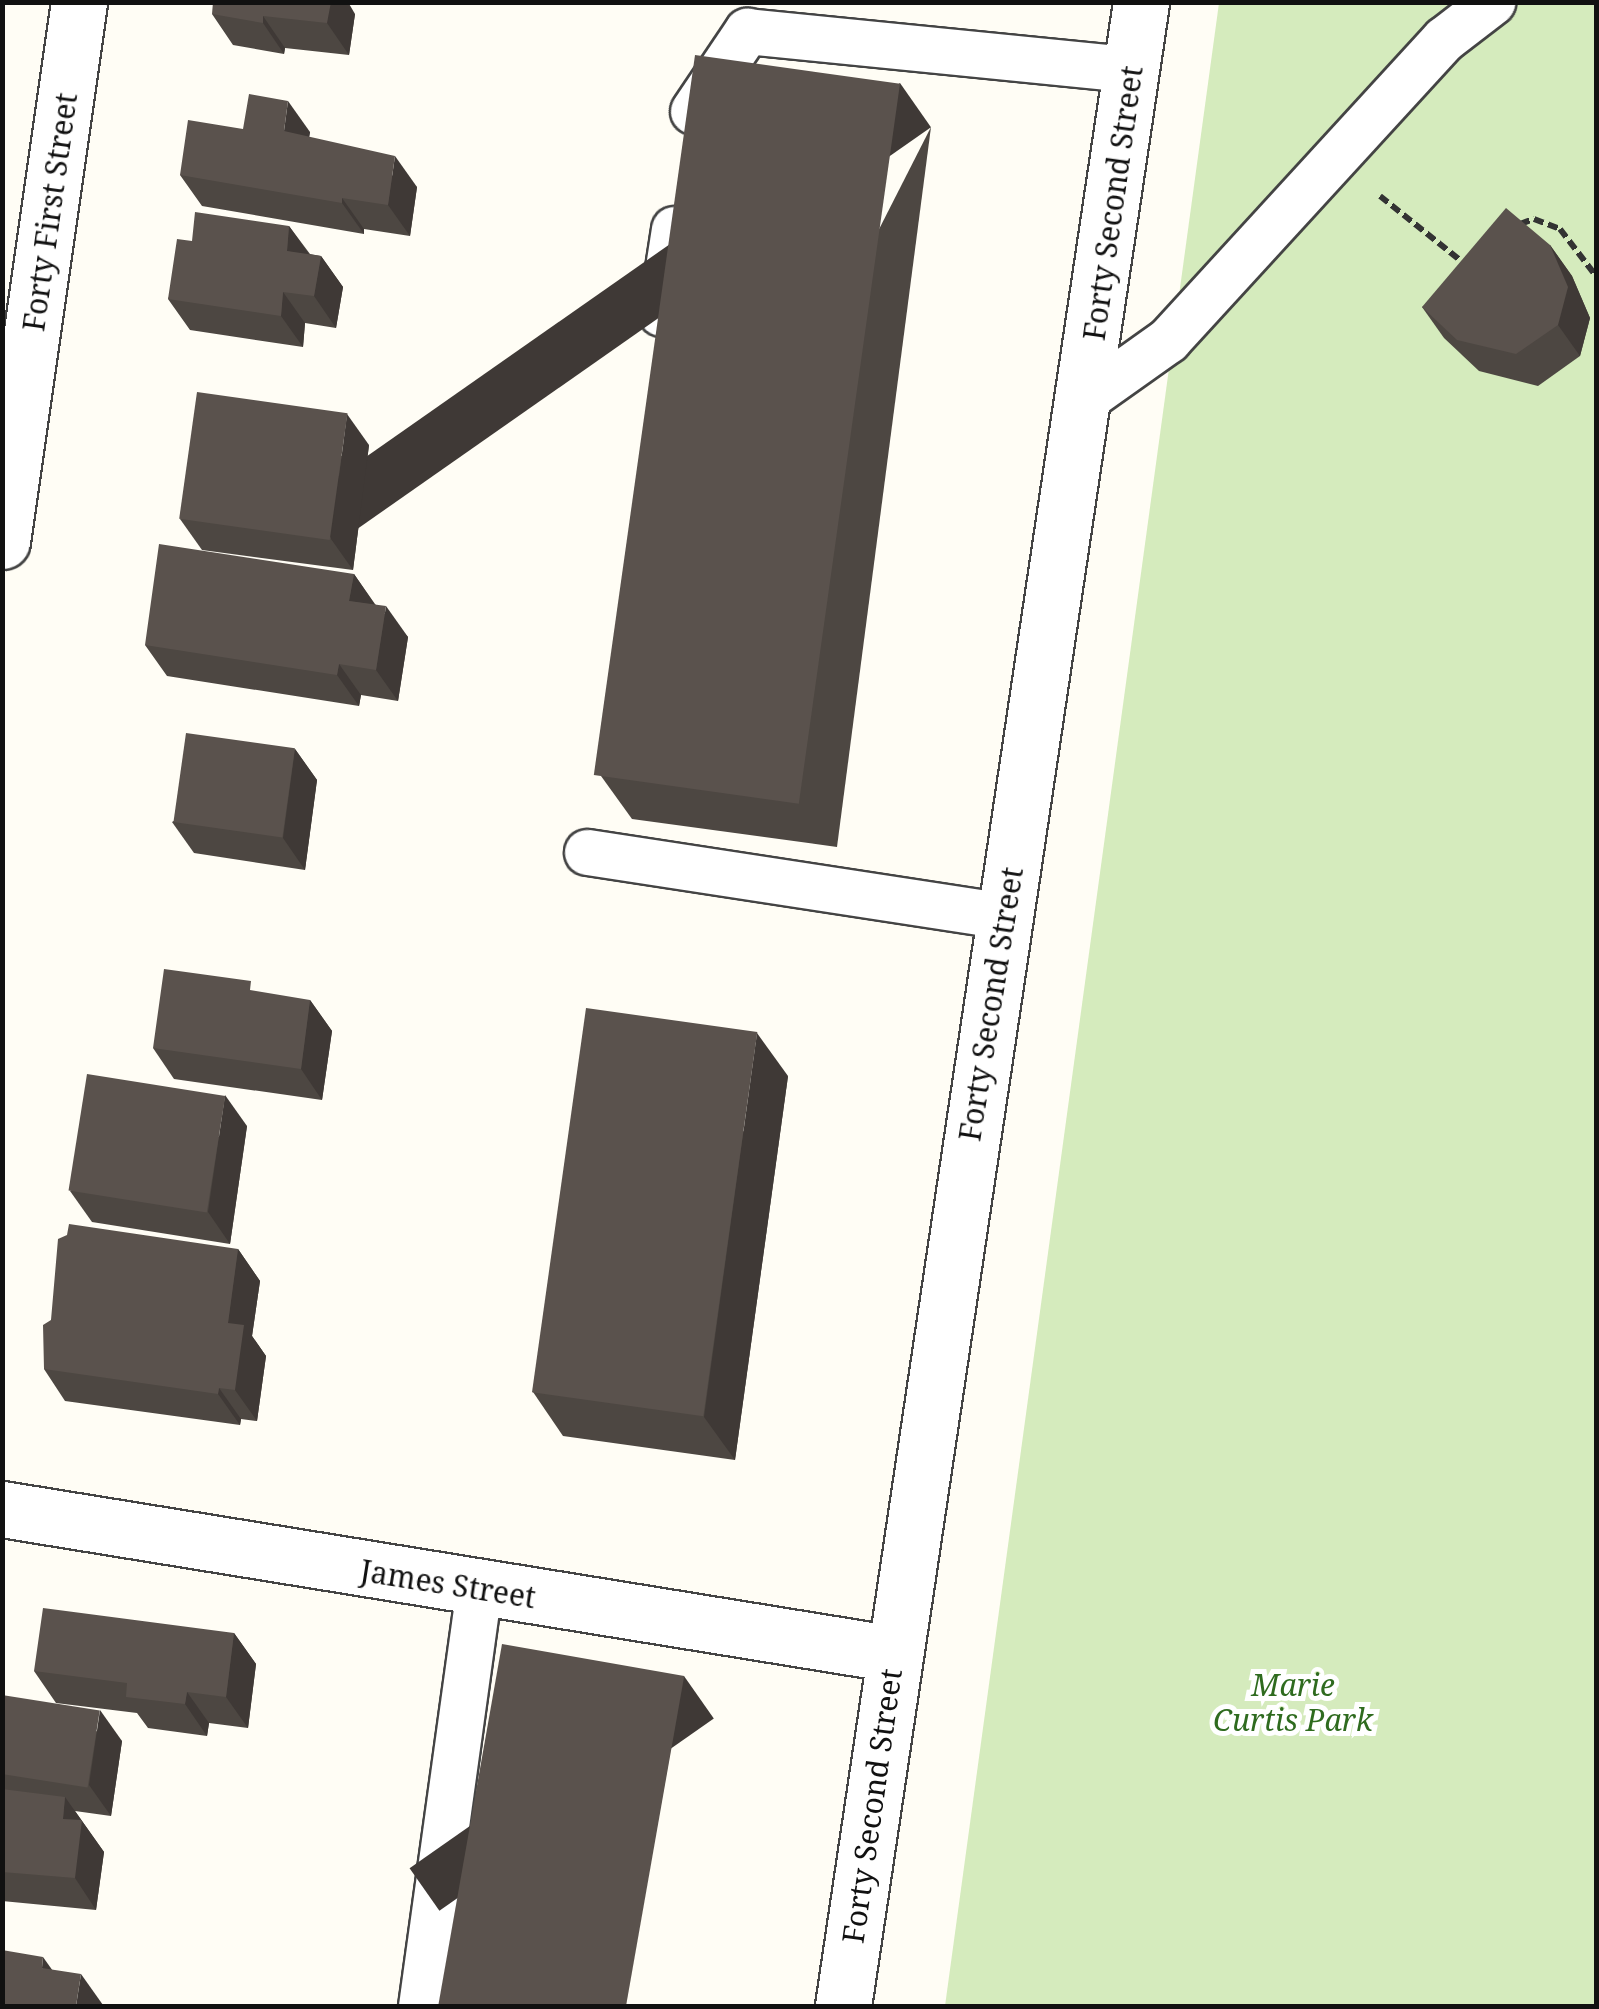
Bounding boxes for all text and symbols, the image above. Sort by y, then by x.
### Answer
street label: Forty Second Street [1076,63,1150,343]
street label: Forty First Street [15,91,85,333]
street label: Forty Second Street [952,864,1030,1144]
street label: James Street [358,1552,538,1616]
street label: Forty Second Street [835,1666,909,1946]
park label: Marie Curtis Park [1213,1667,1373,1738]

